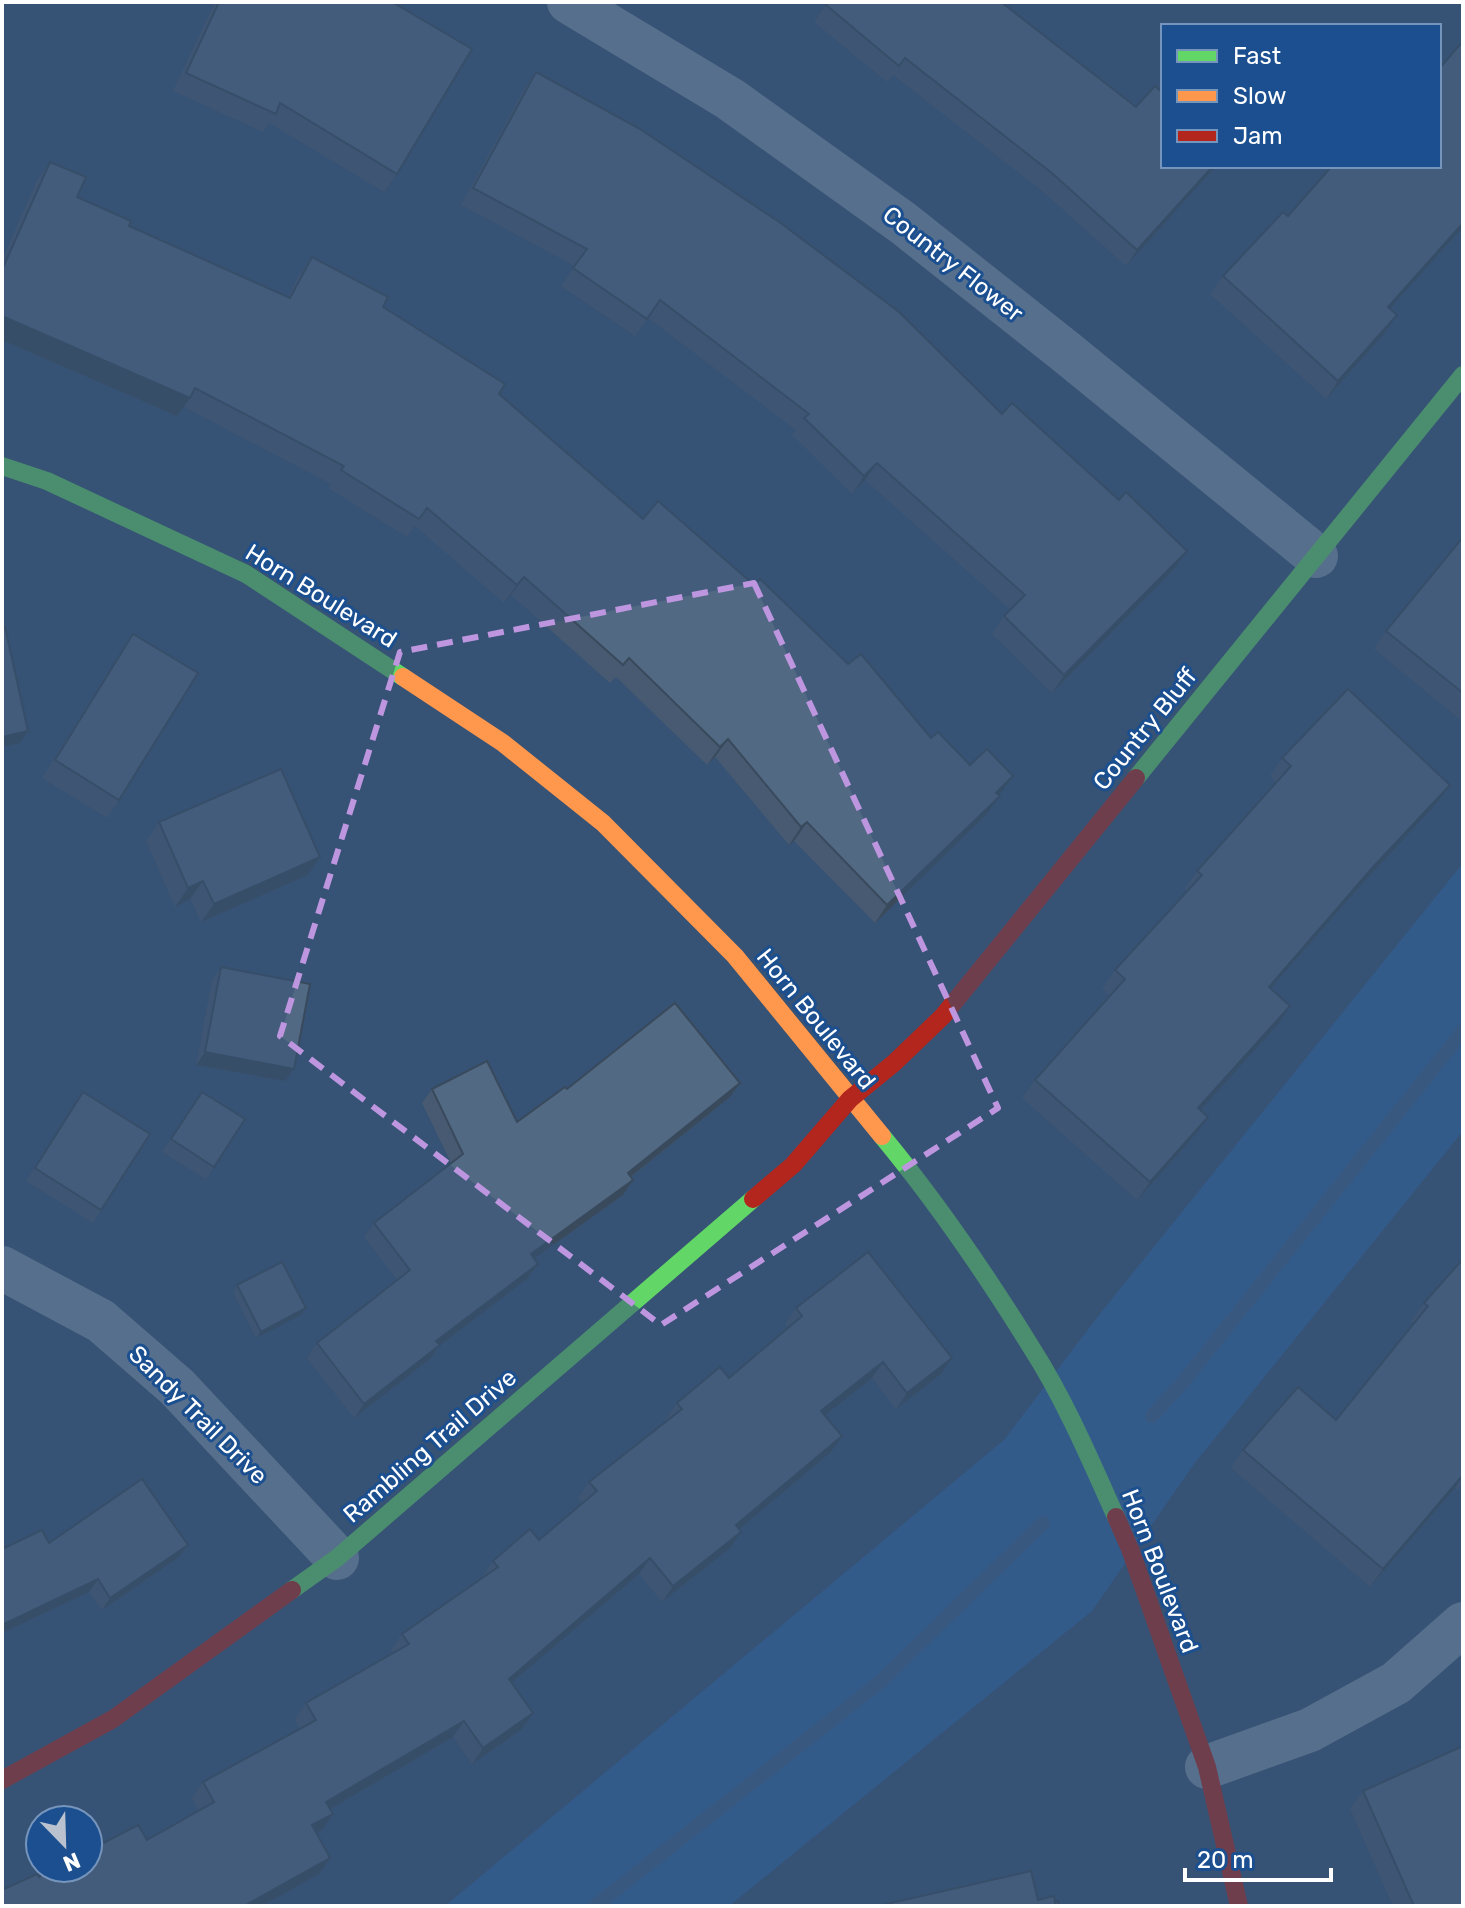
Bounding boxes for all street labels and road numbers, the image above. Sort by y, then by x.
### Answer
street label: Country Flower [877,201,1029,327]
street label: Horn Boulevard [240,538,402,654]
street label: Country Bluff [1087,662,1203,796]
street label: Horn Boulevard [751,943,881,1095]
street label: Sandy Trail Drive [123,1340,273,1490]
street label: Rambling Trail Drive [338,1363,522,1529]
street label: Horn Boulevard [1116,1485,1204,1657]

